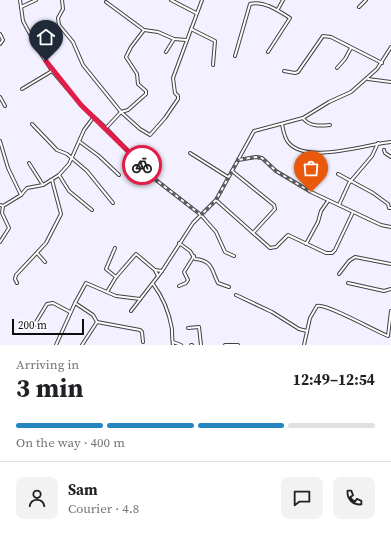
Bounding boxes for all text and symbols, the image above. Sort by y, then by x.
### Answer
pin [29,20,63,61]
icon: home [35,26,57,48]
courier [122,145,162,185]
pin [294,151,328,192]
icon: bike [131,154,153,176]
icon: bag [300,157,322,179]
scale bar [12,317,84,336]
text: 200 m [18,318,47,333]
text: Arriving in [16,356,79,373]
text: 12:49–12:54 [293,369,375,390]
text: 3 min [16,370,83,406]
text: On the way · 400 m [16,434,125,451]
button: person [16,477,58,519]
button: chat [281,477,323,519]
button: phone [333,477,375,519]
text: Sam [68,479,98,500]
text: Courier · 4.8 [68,500,139,517]

